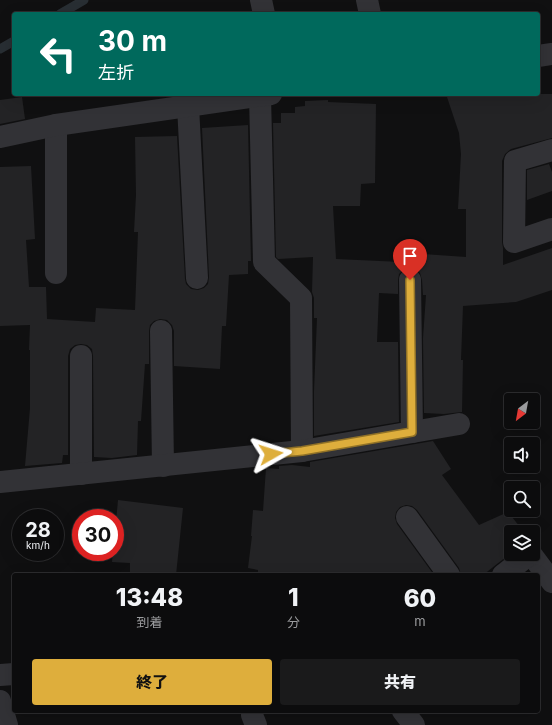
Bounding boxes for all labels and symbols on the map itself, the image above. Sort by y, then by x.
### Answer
pin [393,239,427,280]
north arrow [504,393,540,429]
position arrow [250,433,292,475]
speed limit sign: 30 [72,509,124,561]

